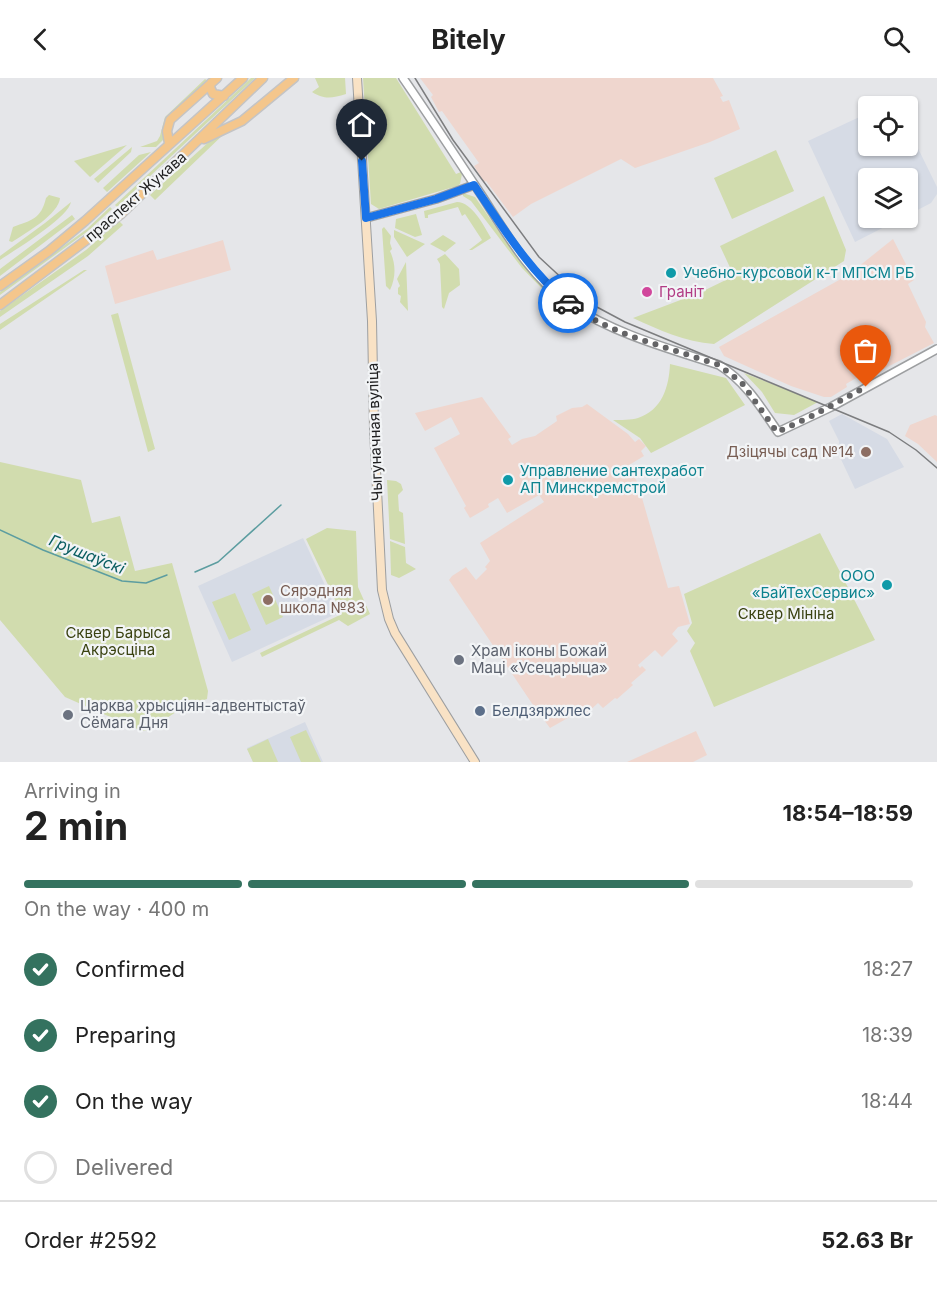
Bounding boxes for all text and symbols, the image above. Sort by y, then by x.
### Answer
icon: back [24,23,57,56]
text: Bitely [431,23,506,56]
icon: search [880,23,913,56]
map controls [858,96,918,228]
button: locate [858,96,918,156]
pin [336,99,387,161]
icon: home [345,108,378,141]
street label: праспект Жукава [81,147,190,246]
button: layers [858,168,918,228]
place label: Учебно-курсовой к-т МПСМ РБ [683,263,915,282]
marker: Учебно-курсовой к-т МПСМ РБ [664,266,678,280]
courier [538,273,598,333]
place label: Граніт [659,282,704,301]
marker: Граніт [640,285,654,299]
icon: car [552,287,585,320]
pin [840,325,891,387]
icon: bag [849,334,882,367]
street label: Чыгуначная вуліца [363,363,386,502]
place label: Дзіцячы сад №14 [727,442,854,461]
marker: Дзіцячы сад №14 [859,445,873,459]
place label: Управление сантехработ АП Минскремстрой [520,461,704,497]
marker: Управление сантехработ АП Минскремстрой [501,473,515,487]
water label: Грушаўскі [46,530,129,579]
place label: ООО «БайТехСервис» [752,566,875,602]
marker: ООО «БайТехСервис» [880,578,894,592]
place label: Сярэдняя школа №83 [280,581,365,617]
marker: Сярэдняя школа №83 [261,593,275,607]
park label: Сквер Мініна [738,604,834,623]
park label: Сквер Барыса Акрэсціна [65,623,171,659]
place label: Храм іконы Божай Маці «Усецарыца» [471,641,608,677]
marker: Храм іконы Божай Маці «Усецарыца» [452,653,466,667]
place label: Царква хрысціян-адвентыстаў Сёмага Дня [80,696,306,732]
place label: Белдзяржлес [492,701,591,720]
marker: Белдзяржлес [473,704,487,718]
marker: Царква хрысціян-адвентыстаў Сёмага Дня [61,708,75,722]
text: Arriving in [24,779,121,803]
text: 18:54–18:59 [782,800,913,826]
text: 2 min [24,802,128,849]
text: On the way · 400 m [24,897,209,921]
icon: check [24,953,57,986]
text: Confirmed [75,956,185,982]
text: 18:27 [863,957,913,981]
icon: check [24,1019,57,1052]
text: Preparing [75,1022,176,1048]
text: 18:39 [862,1023,913,1047]
icon: check [24,1085,57,1118]
text: On the way [75,1088,193,1114]
text: 18:44 [861,1089,913,1113]
text: Delivered [75,1154,173,1180]
text: Order #2592 [24,1227,157,1253]
text: 52.63 Br [821,1227,913,1253]

